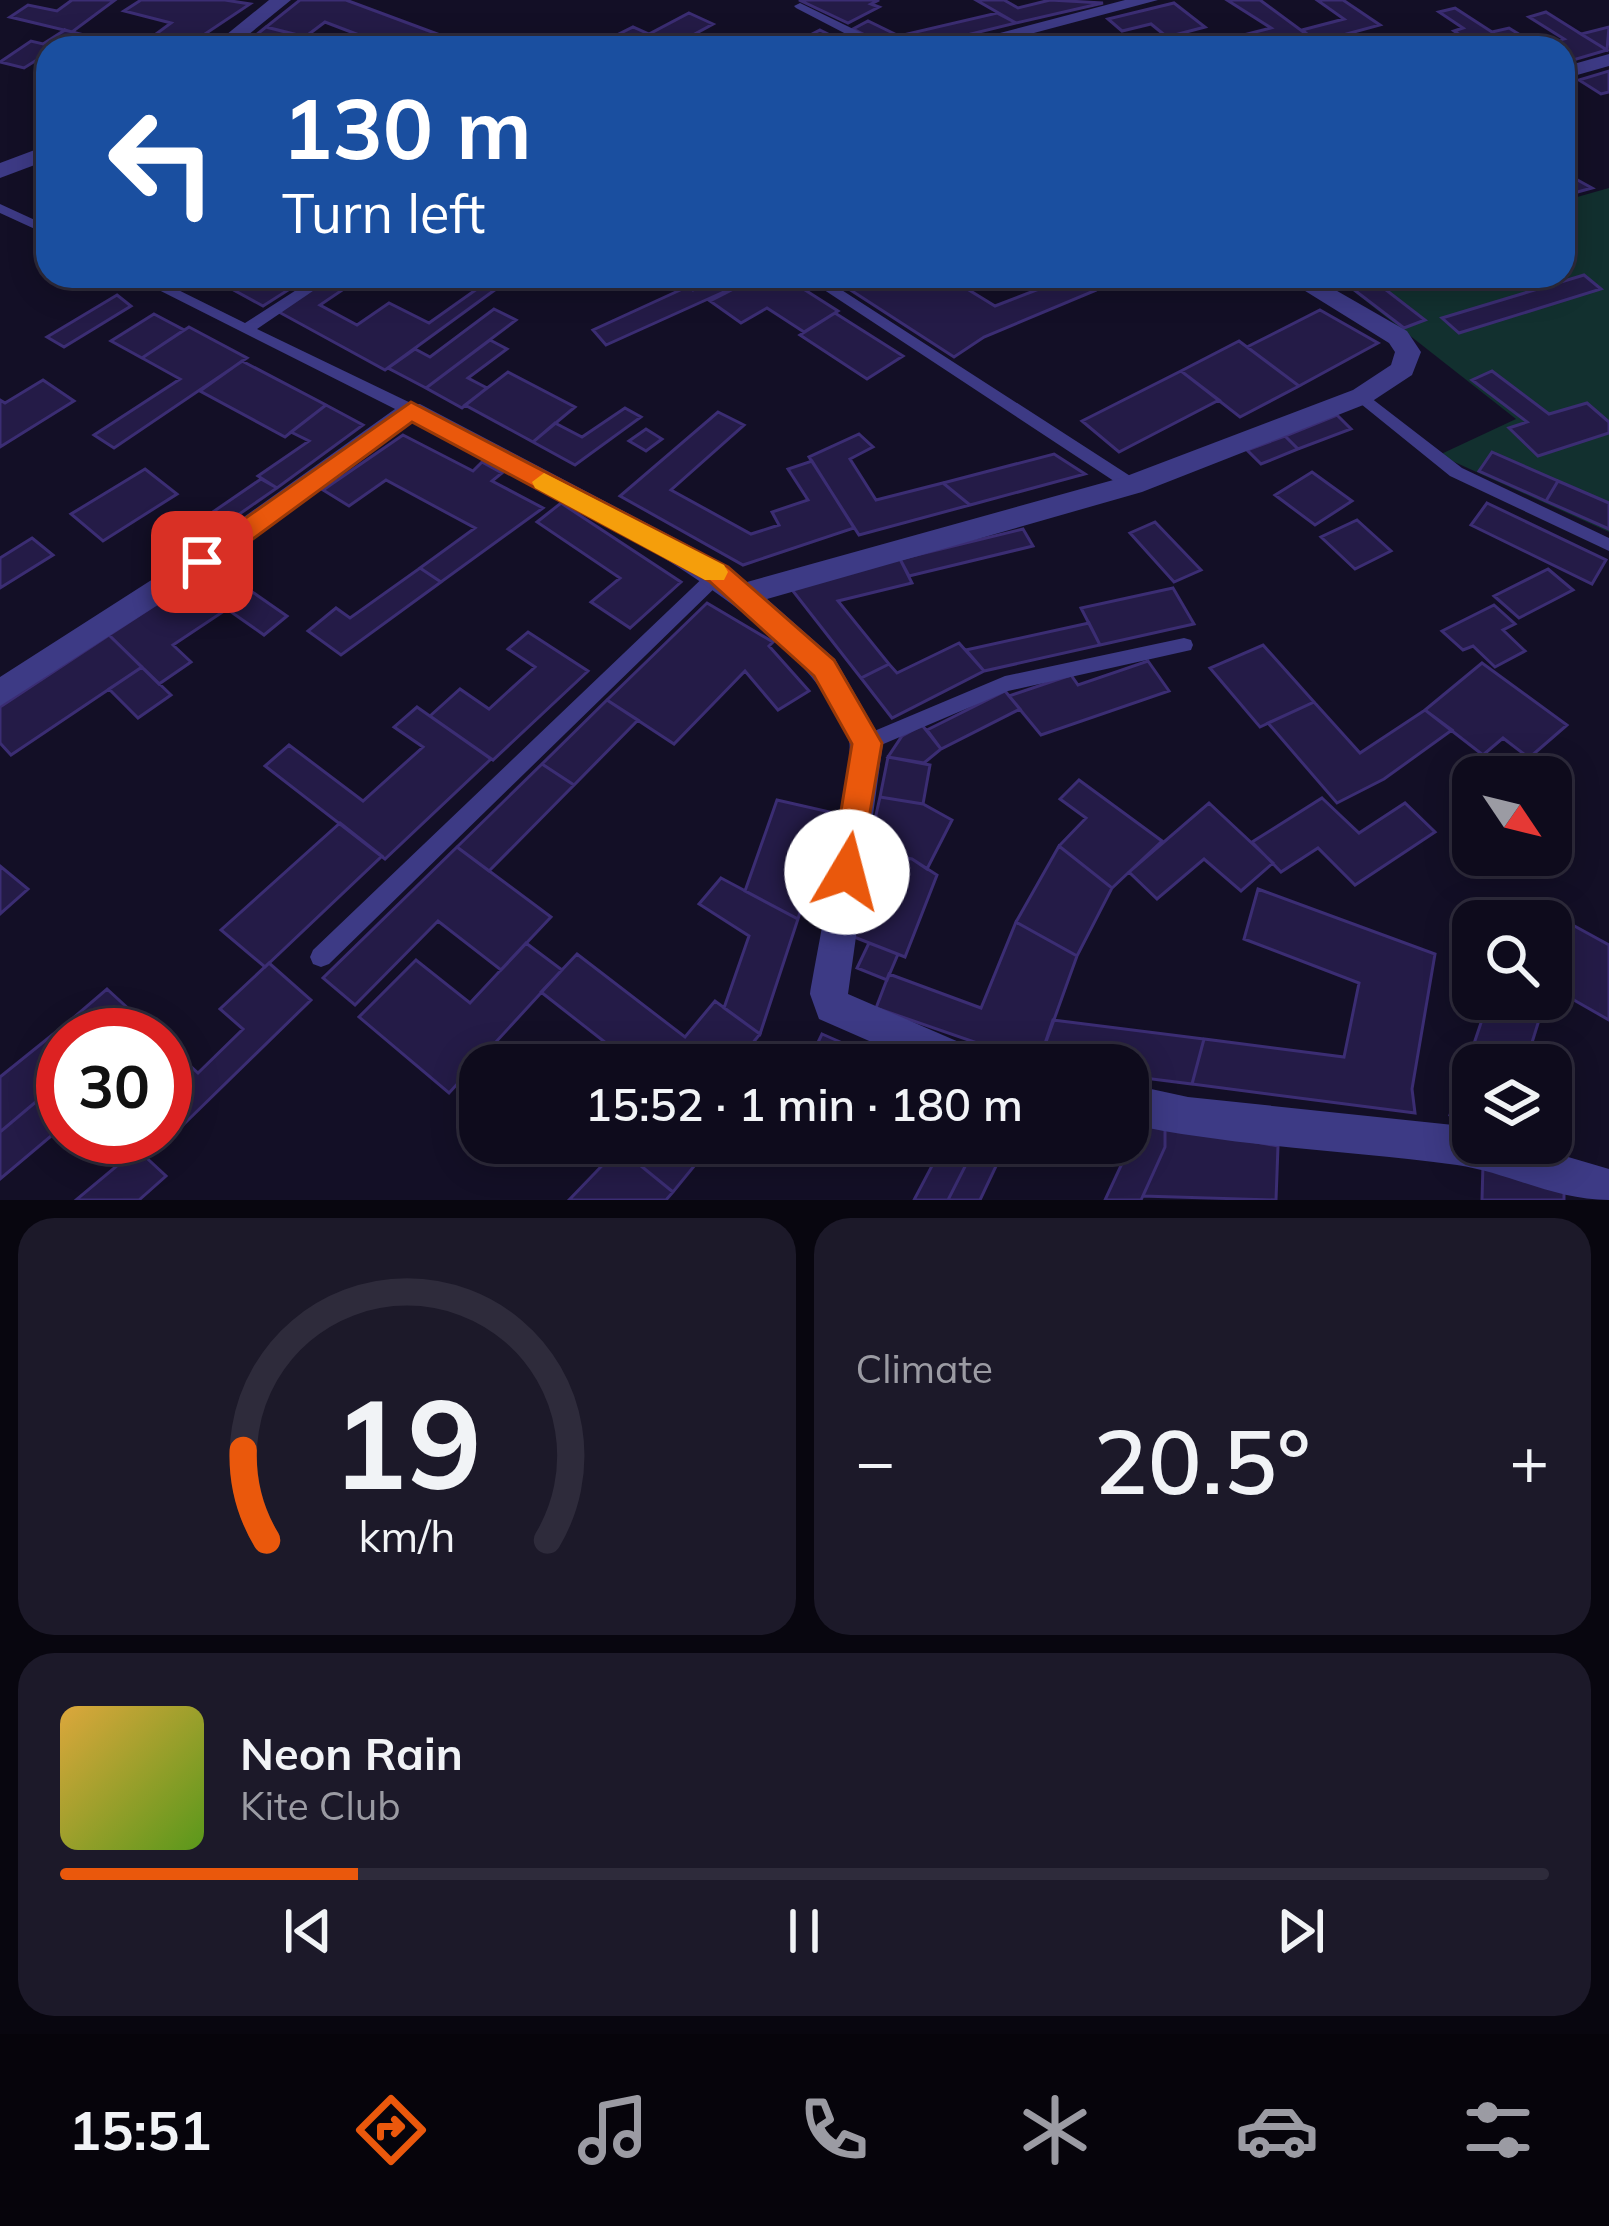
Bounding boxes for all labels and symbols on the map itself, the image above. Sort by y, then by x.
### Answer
pin [151,511,253,613]
north arrow [1452,756,1572,876]
position arrow [784,809,910,935]
speed limit sign: 30 [36,1008,192,1164]

